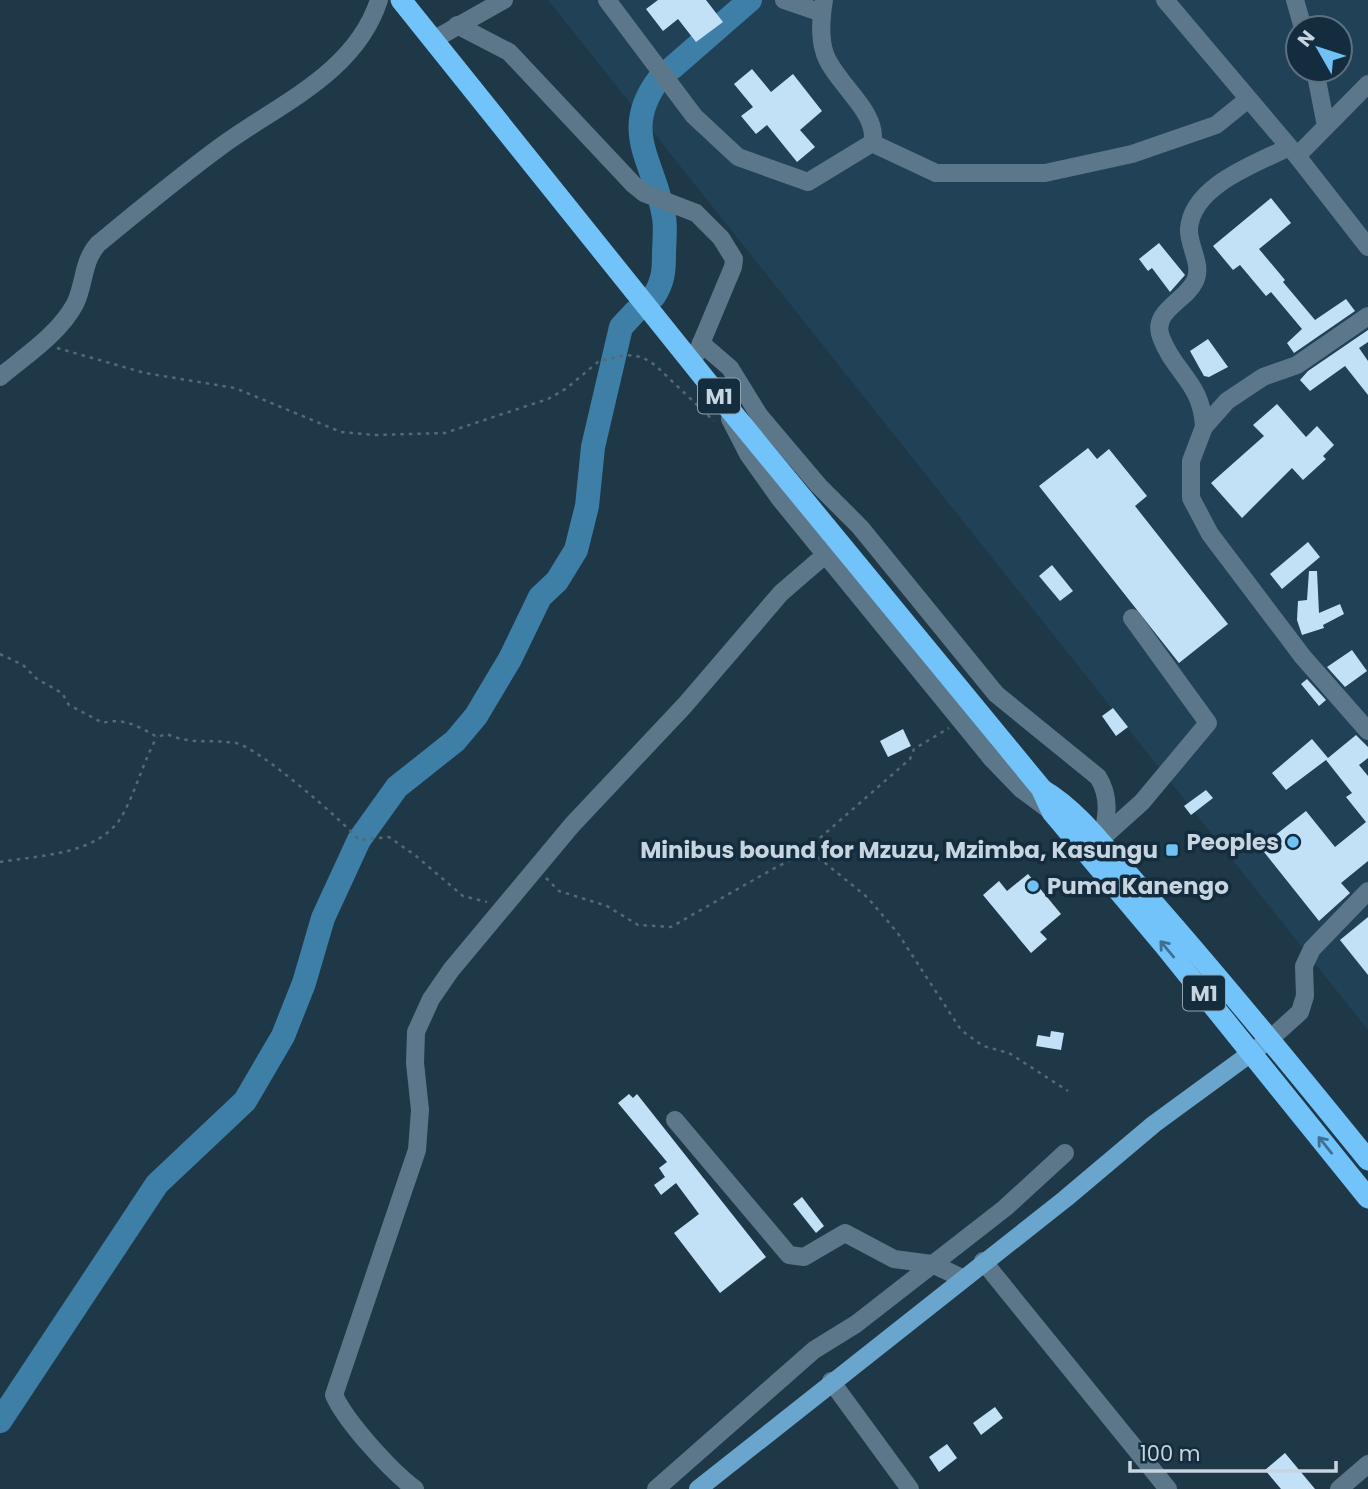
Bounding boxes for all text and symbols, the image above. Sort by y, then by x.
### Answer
north arrow [1284,14,1354,84]
text: N [1291,25,1321,53]
road number: M1 [698,378,740,414]
place label: Peoples [1186,826,1279,858]
place label: Minibus bound for Mzuzu, Mzimba, Kasungu [640,834,1158,866]
marker: Peoples [1285,834,1301,850]
marker: Minibus bound for Mzuzu, Mzimba, Kasungu [1164,842,1180,858]
place label: Puma Kanengo [1047,870,1229,902]
marker: Puma Kanengo [1025,878,1041,894]
one-way arrow [1159,940,1175,958]
road number: M1 [1183,976,1225,1010]
one-way arrow [1317,1136,1333,1154]
scale bar [1130,1430,1336,1474]
text: 100 m [1140,1439,1200,1468]

